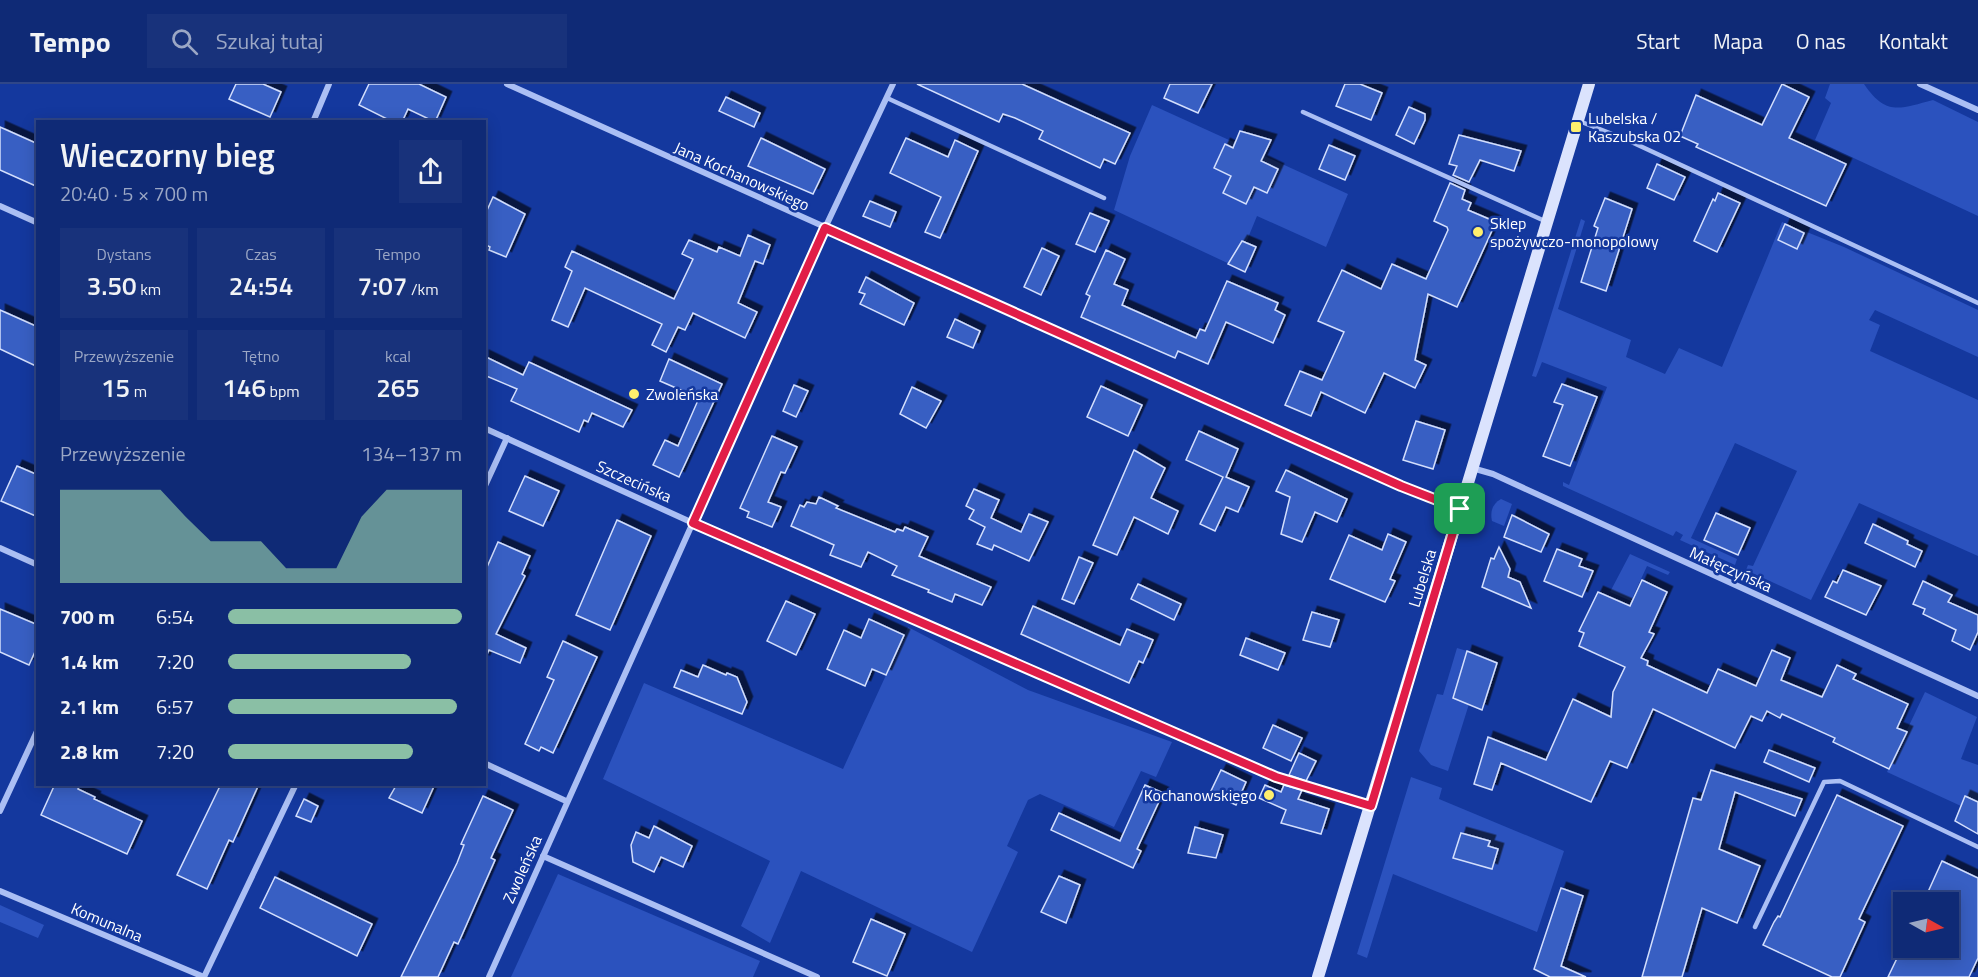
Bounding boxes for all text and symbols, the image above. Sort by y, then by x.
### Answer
search box [147,14,567,68]
text: Tempo [30,20,111,63]
text: Szukaj tutaj [216,24,323,58]
icon: search [168,25,201,58]
text: Start [1636,25,1680,57]
text: Mapa [1713,25,1763,57]
text: O nas [1796,25,1846,57]
text: Kontakt [1879,25,1948,57]
place label: Lubelska / Kaszubska 02 [1588,106,1681,148]
marker: Lubelska / Kaszubska 02 [1569,120,1583,134]
text: Wieczorny bieg [60,130,275,180]
street label: Jana Kochanowskiego [670,135,814,217]
button: share [399,140,462,203]
text: 20:40 · 5 × 700 m [60,178,208,209]
place label: Sklep spożywczo-monopolowy [1490,211,1659,253]
marker: Sklep spożywczo-monopolowy [1471,225,1485,239]
text: Dystans [96,242,152,266]
text: Czas [245,242,277,266]
text: Tempo [375,242,421,266]
text: 3.50 [87,266,137,305]
text: 24:54 [229,266,293,305]
text: 7:07 [357,266,407,305]
text: km [137,277,161,301]
text: /km [407,277,439,301]
text: Przewyższenie [74,344,174,368]
text: Tętno [242,344,280,368]
text: kcal [385,344,411,368]
text: 15 [101,368,130,407]
text: 146 [222,368,266,407]
text: 265 [376,368,420,407]
text: m [130,379,147,403]
text: bpm [266,379,300,403]
place label: Zwoleńska [646,382,718,406]
marker: Zwoleńska [627,387,641,401]
text: Przewyższenie [60,438,185,469]
text: 134–137 m [361,438,462,469]
street label: Szczecińska [592,454,676,508]
pin [1434,483,1485,534]
icon: arrive [1443,492,1476,525]
street label: Małęczyńska [1686,540,1776,598]
street label: Lubelska [1402,546,1442,610]
text: 700 m [60,601,115,632]
text: 6:54 [156,601,194,632]
text: 1.4 km [60,646,119,677]
text: 7:20 [156,646,194,677]
text: 2.1 km [60,691,119,722]
text: 6:57 [156,691,194,722]
text: 2.8 km [60,736,119,767]
text: 7:20 [156,736,194,767]
place label: Kochanowskiego [1144,783,1257,807]
marker: Kochanowskiego [1262,788,1276,802]
street label: Zwoleńska [496,831,548,907]
north arrow [1893,892,1959,958]
map controls [1893,892,1959,958]
street label: Komunalna [67,896,147,948]

